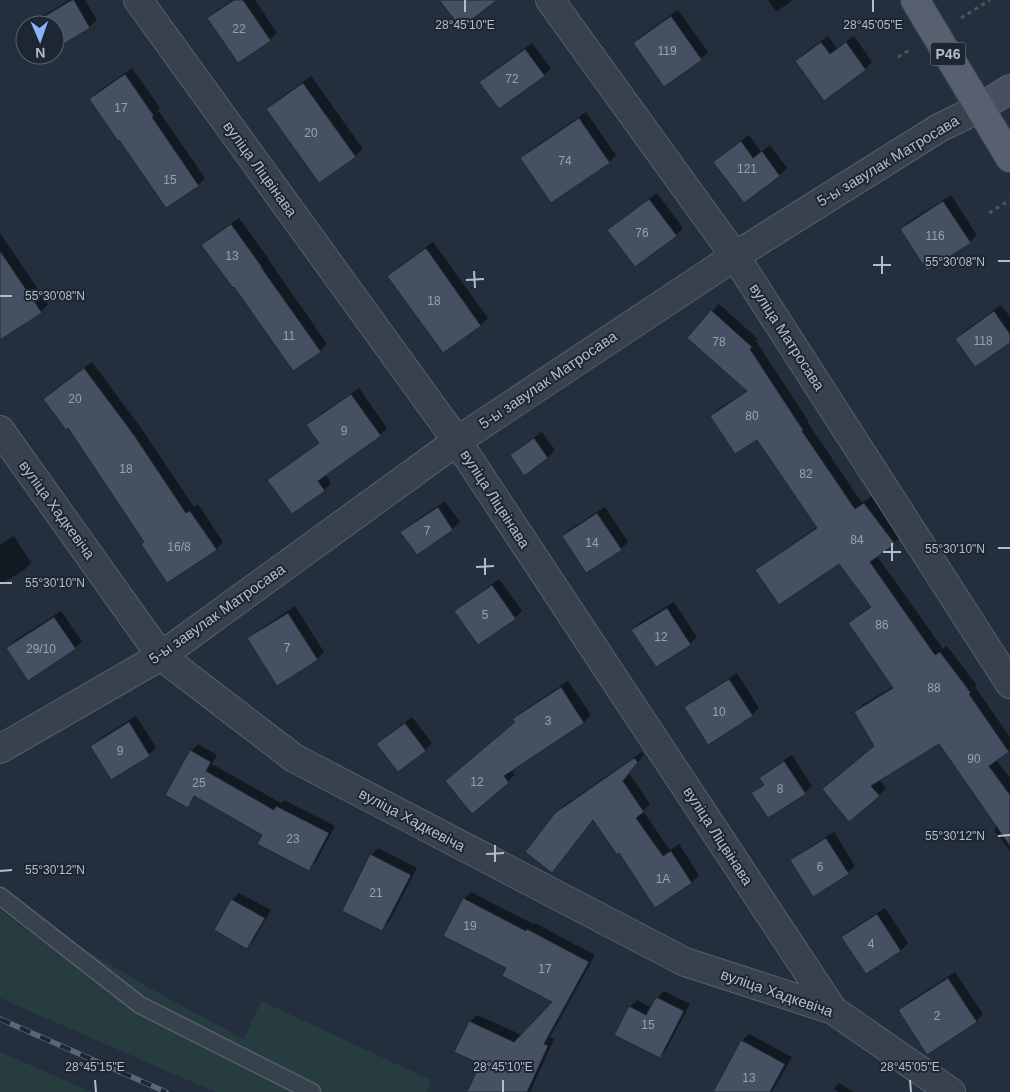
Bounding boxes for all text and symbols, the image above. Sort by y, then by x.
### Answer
north arrow [15,15,65,65]
text: 28°45'10"E [435,18,495,32]
text: 28°45'05"E [843,18,903,32]
house number: 22 [232,22,246,36]
road number: Р46 [930,42,966,66]
house number: 119 [657,44,677,58]
text: N [35,45,46,61]
house number: 72 [505,72,519,86]
house number: 17 [114,101,128,115]
street label: 5-ы завулак Матросава [814,111,962,210]
street label: вуліца Ліцвінава [220,118,301,220]
house number: 20 [304,126,318,140]
house number: 74 [558,154,572,168]
house number: 121 [737,162,757,176]
house number: 15 [163,173,177,187]
house number: 76 [635,226,649,240]
house number: 116 [925,229,945,243]
house number: 13 [225,249,239,263]
text: 55°30'08"N [925,255,985,269]
street label: вуліца Матросава [746,280,829,394]
text: 55°30'08"N [25,289,85,303]
house number: 18 [427,294,441,308]
street label: 5-ы завулак Матросава [476,327,620,432]
house number: 11 [283,329,296,343]
house number: 118 [973,334,993,348]
house number: 78 [712,335,726,349]
house number: 20 [68,392,82,406]
house number: 80 [745,409,759,423]
house number: 9 [341,424,348,438]
street label: вуліца Ліцвінава [457,446,534,552]
street label: вуліца Хадкевіча [16,457,99,563]
house number: 18 [119,462,133,476]
house number: 82 [799,467,813,481]
house number: 7 [424,524,431,538]
house number: 84 [850,533,864,547]
house number: 14 [585,536,599,550]
house number: 16/8 [167,540,191,554]
text: 55°30'10"N [925,542,985,556]
street label: 5-ы завулак Матросава [145,560,289,667]
text: 55°30'10"N [25,576,85,590]
house number: 5 [482,608,489,622]
house number: 86 [875,618,889,632]
house number: 12 [654,630,668,644]
house number: 7 [284,641,291,655]
house number: 29/10 [26,642,56,656]
house number: 88 [927,681,941,695]
house number: 10 [712,705,726,719]
house number: 3 [545,714,552,728]
house number: 9 [117,744,124,758]
house number: 90 [967,752,981,766]
house number: 12 [470,775,484,789]
house number: 25 [192,776,206,790]
house number: 8 [777,782,784,796]
street label: вуліца Ліцвінава [680,783,757,889]
street label: вуліца Хадкевіча [356,784,469,855]
text: 55°30'12"N [925,829,985,843]
house number: 23 [286,832,300,846]
house number: 6 [817,860,824,874]
text: 55°30'12"N [25,863,85,877]
house number: 1А [656,872,670,886]
house number: 21 [369,886,383,900]
house number: 19 [463,919,477,933]
house number: 4 [868,937,875,951]
house number: 17 [538,962,552,976]
street label: вуліца Хадкевіча [719,965,836,1020]
house number: 2 [934,1009,941,1023]
house number: 15 [641,1018,655,1032]
text: 28°45'15"E [65,1060,125,1074]
text: 28°45'10"E [473,1060,533,1074]
text: 28°45'05"E [880,1060,940,1074]
house number: 13 [742,1071,756,1085]

